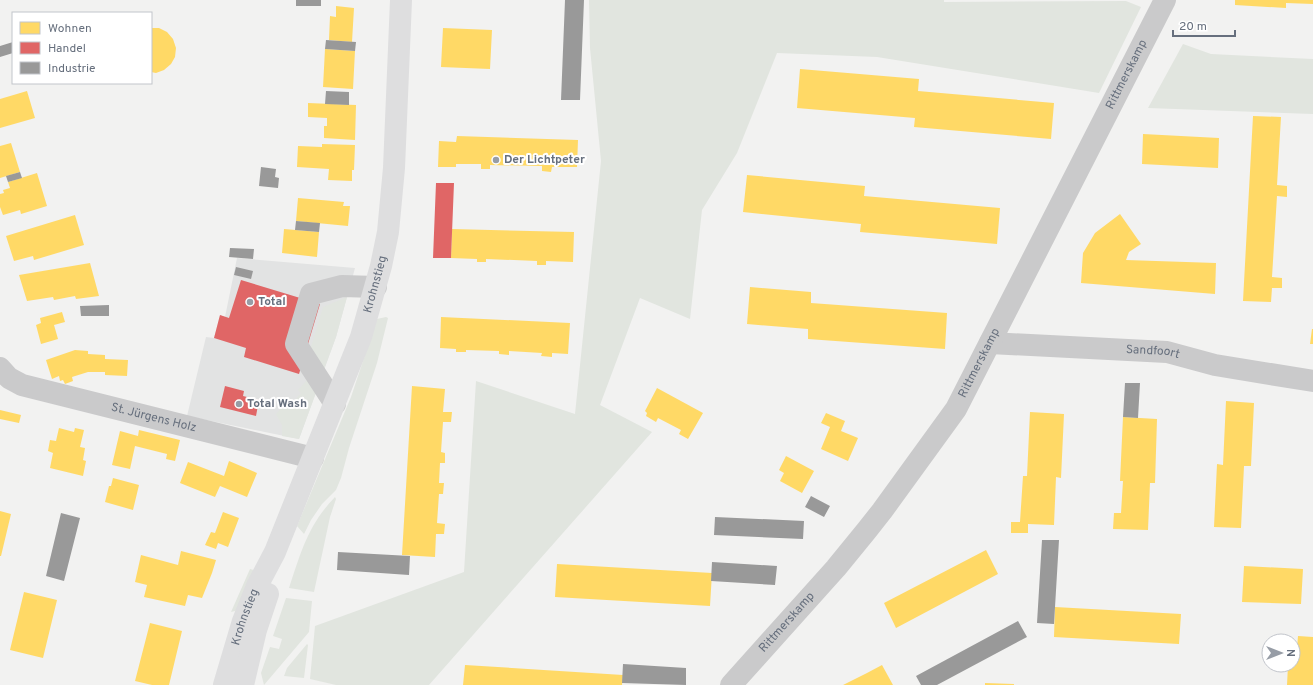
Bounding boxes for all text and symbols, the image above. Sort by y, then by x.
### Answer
legend [12,12,152,84]
scale bar [1173,12,1235,38]
text: 20 m [1179,19,1207,35]
text: Wohnen [48,21,92,37]
street label: Rittmerskamp [1102,37,1151,112]
text: Handel [48,41,86,57]
text: Industrie [48,61,96,77]
place label: Der Lichtpeter [504,152,585,168]
marker: Der Lichtpeter [491,155,501,165]
street label: Krohnstieg [360,254,391,315]
place label: Total [258,294,286,310]
marker: Total [245,297,255,307]
street label: Rittmerskamp [955,325,1004,401]
street label: Sandfoort [1125,342,1181,363]
place label: Total Wash [247,396,307,412]
marker: Total Wash [234,399,244,409]
street label: St. Jürgens Holz [109,400,198,436]
street label: Krohnstieg [228,587,263,648]
street label: Rittmerskamp [756,589,819,656]
north arrow [1261,633,1301,673]
text: N [1283,649,1297,657]

